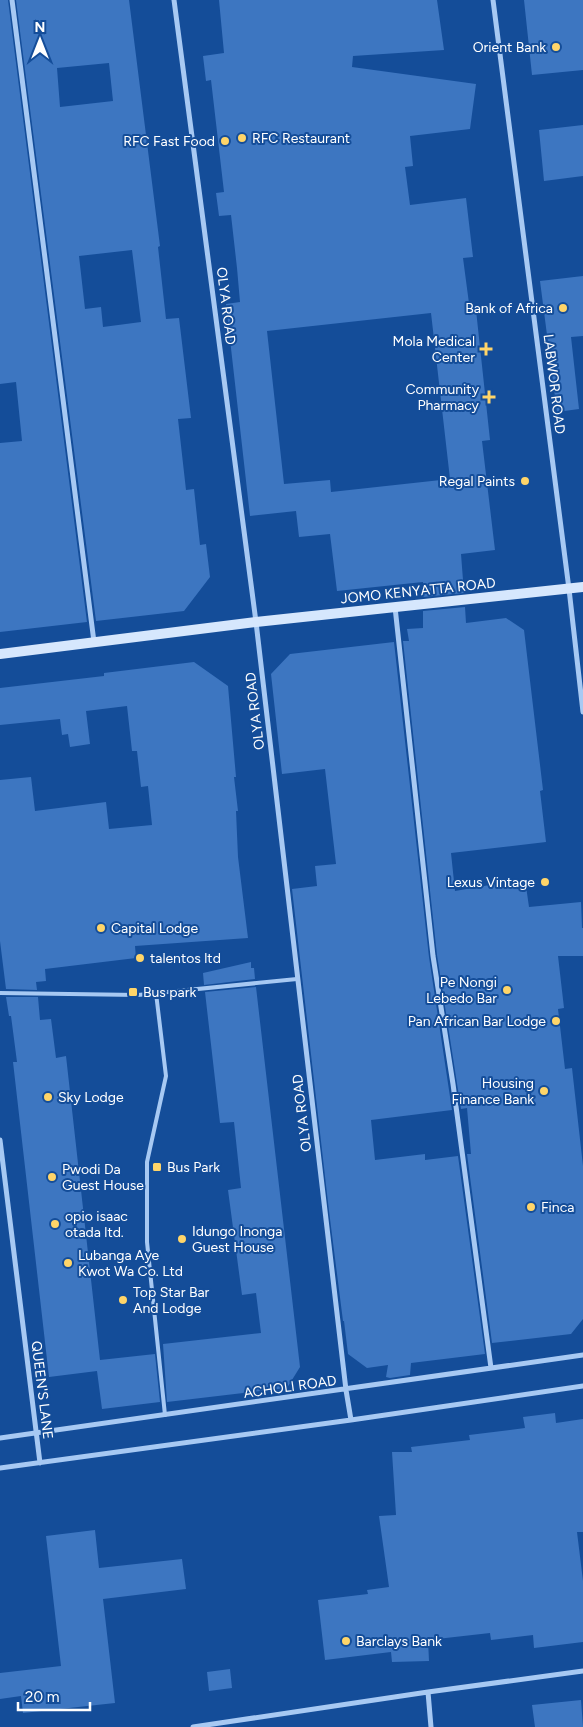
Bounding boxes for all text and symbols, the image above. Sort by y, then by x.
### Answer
north arrow [15,15,65,65]
text: N [35,19,45,36]
place label: Orient Bank [473,39,546,56]
marker: Orient Bank [550,41,562,53]
place label: RFC Restaurant [252,130,350,147]
marker: RFC Restaurant [236,132,248,144]
place label: RFC Fast Food [123,133,215,150]
marker: RFC Fast Food [219,135,231,147]
street label: OLYA ROAD [213,266,239,346]
place label: Bank of Africa [465,300,553,317]
marker: Bank of Africa [557,302,569,314]
place label: Mola Medical Center [393,333,475,366]
street label: LABWOR ROAD [539,333,569,435]
marker: Mola Medical Center [479,342,493,356]
place label: Community Pharmacy [405,381,480,414]
marker: Community Pharmacy [483,391,495,403]
place label: Regal Paints [439,473,515,490]
marker: Regal Paints [519,475,531,487]
street label: JOMO KENYATTA ROAD [340,574,496,608]
street label: OLYA ROAD [242,671,268,751]
place label: Lexus Vintage [447,874,535,891]
marker: Lexus Vintage [539,876,551,888]
place label: Capital Lodge [111,920,199,937]
marker: Capital Lodge [95,922,107,934]
place label: talentos ltd [150,950,221,967]
marker: talentos ltd [134,952,146,964]
place label: Pe Nongi Lebedo Bar [426,974,497,1007]
place label: Bus park [143,984,196,1001]
marker: Pe Nongi Lebedo Bar [501,984,513,996]
marker: Bus park [127,986,139,998]
place label: Pan African Bar Lodge [408,1013,546,1030]
marker: Pan African Bar Lodge [550,1015,562,1027]
street label: OLYA ROAD [289,1073,315,1153]
place label: Housing Finance Bank [451,1075,534,1108]
marker: Housing Finance Bank [538,1085,550,1097]
place label: Sky Lodge [58,1089,124,1106]
marker: Sky Lodge [42,1091,54,1103]
place label: Bus Park [167,1159,220,1176]
place label: Pwodi Da Guest House [62,1161,144,1194]
marker: Bus Park [151,1161,163,1173]
marker: Pwodi Da Guest House [46,1171,58,1183]
place label: Finca [541,1199,574,1216]
marker: Finca [525,1201,537,1213]
place label: opio isaac otada ltd. [65,1208,128,1241]
marker: opio isaac otada ltd. [49,1218,61,1230]
place label: Idungo Inonga Guest House [192,1223,282,1256]
marker: Idungo Inonga Guest House [176,1233,188,1245]
place label: Lubanga Aye Kwot Wa Co. Ltd [78,1247,183,1280]
marker: Lubanga Aye Kwot Wa Co. Ltd [62,1257,74,1269]
place label: Top Star Bar And Lodge [133,1284,210,1317]
marker: Top Star Bar And Lodge [117,1294,129,1306]
street label: QUEEN'S LANE [28,1340,56,1440]
street label: ACHOLI ROAD [242,1372,338,1402]
place label: Barclays Bank [356,1633,442,1650]
marker: Barclays Bank [340,1635,352,1647]
scale bar [18,1680,90,1712]
text: 20 m [25,1688,59,1706]

